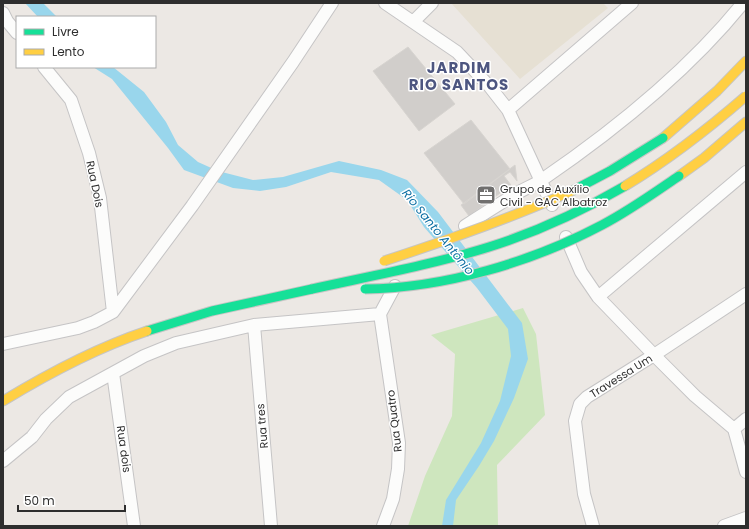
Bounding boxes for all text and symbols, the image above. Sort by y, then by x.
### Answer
legend [16,16,156,68]
text: Livre [52,23,79,40]
text: Lento [52,43,85,60]
district label: JARDIM RIO SANTOS [409,57,509,95]
street label: Rua Dois [82,159,108,209]
place label: Grupo de Auxílio Civil - GAC Albatroz [500,181,607,210]
office icon: Grupo de Auxílio Civil - GAC Albatroz [475,184,497,206]
water label: Rio Santo Antônio [398,185,479,278]
street label: Travessa Um [587,350,655,402]
street label: Rua Quatro [382,389,406,453]
street label: Rua tres [252,403,272,449]
street label: Rua dois [113,425,135,474]
scale bar [18,487,125,513]
text: 50 m [24,492,55,509]

